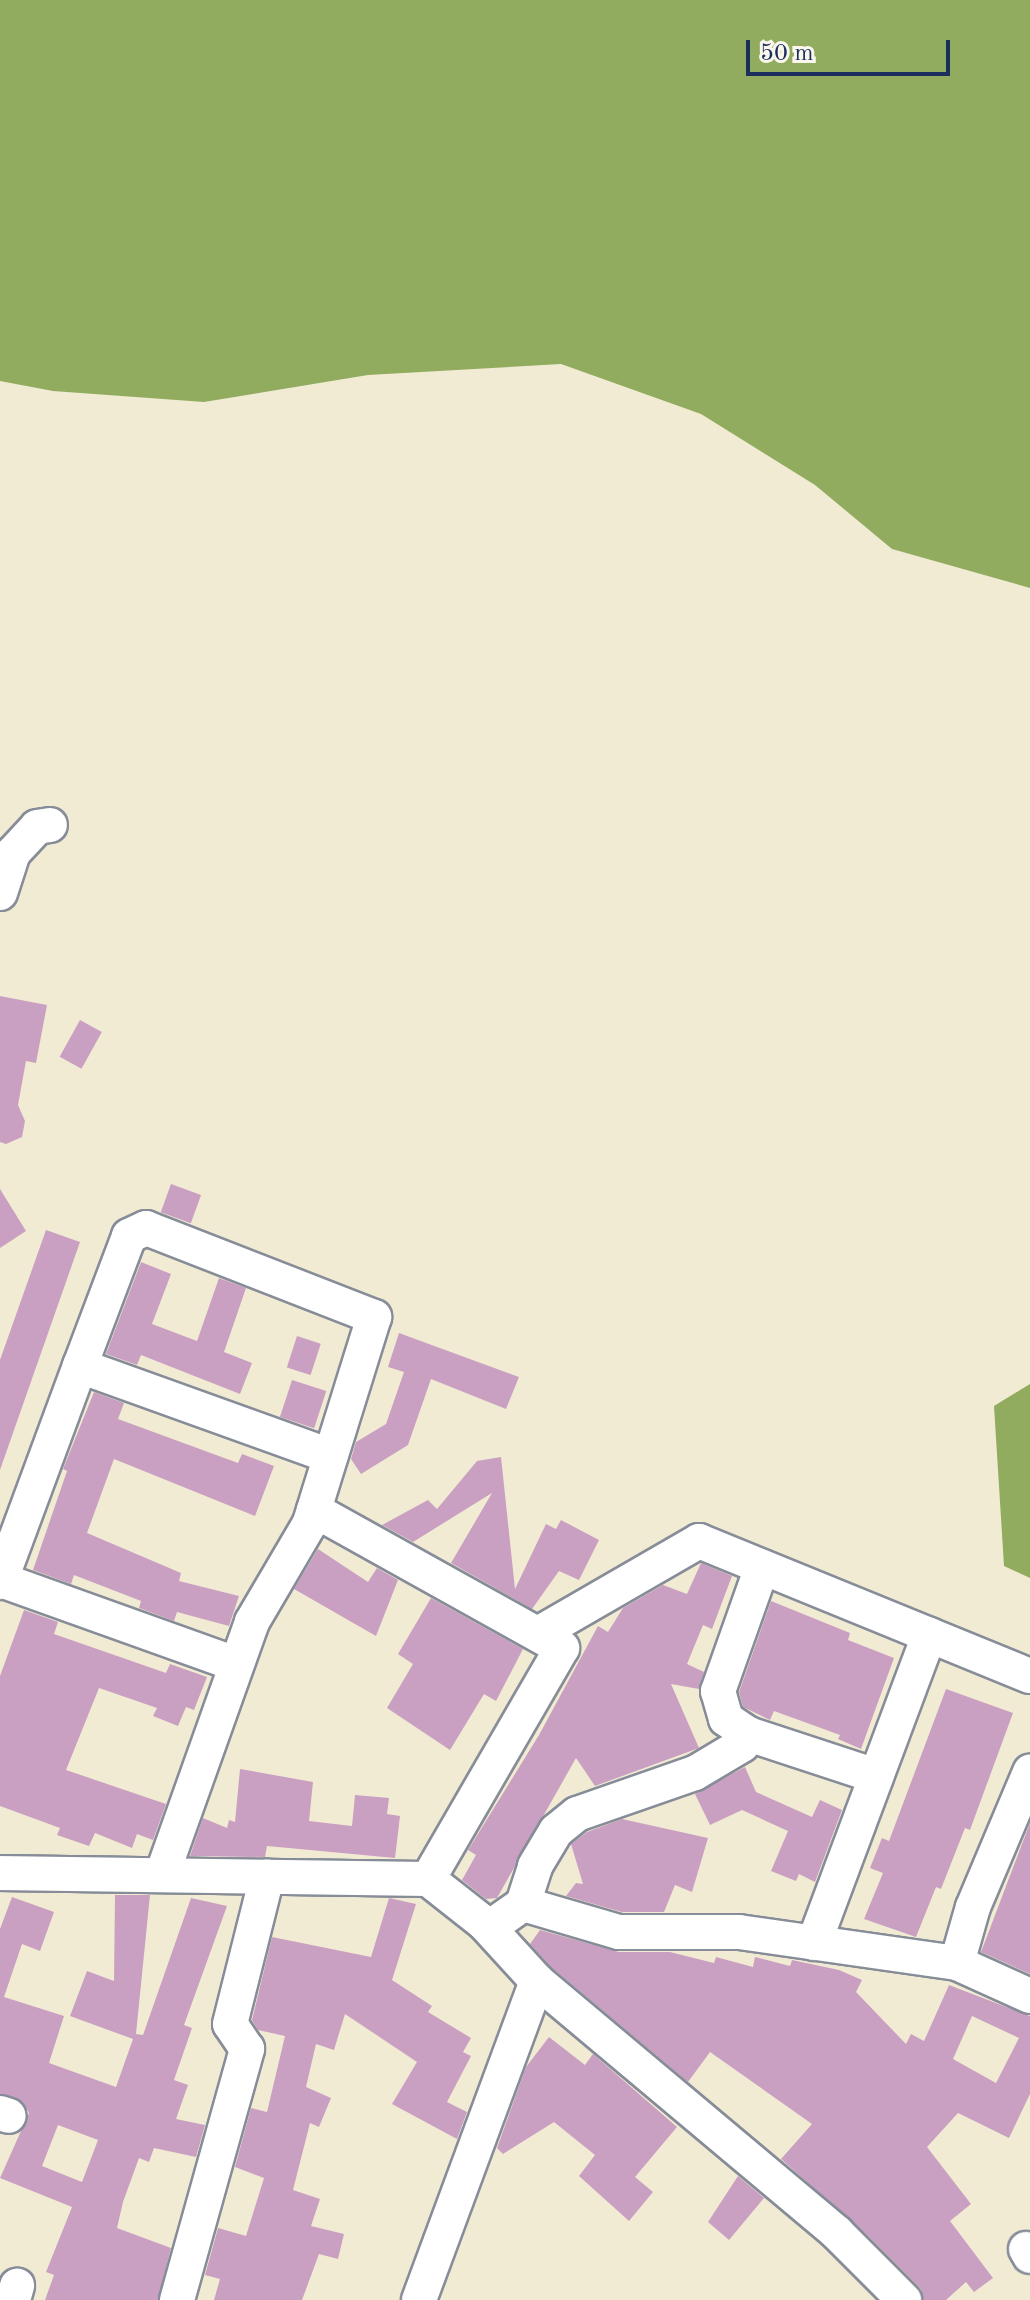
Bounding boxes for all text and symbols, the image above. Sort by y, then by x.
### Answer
scale bar [750,24,954,74]
text: 50 m [760,42,814,66]

